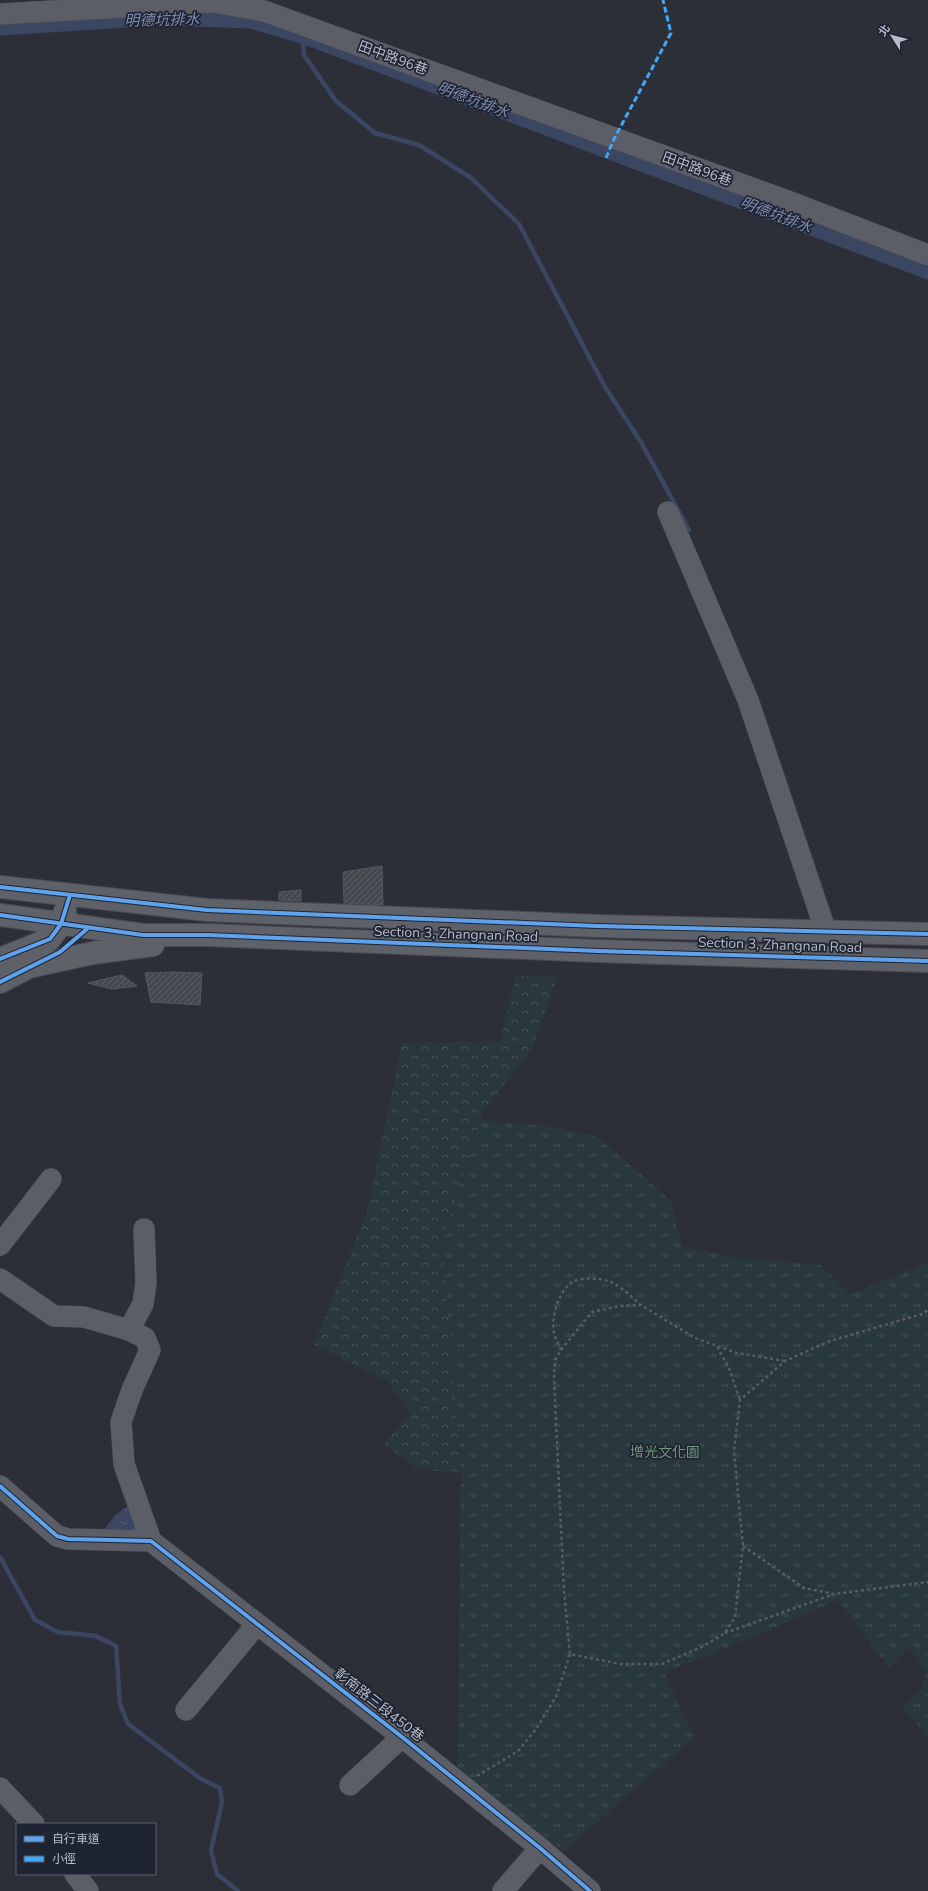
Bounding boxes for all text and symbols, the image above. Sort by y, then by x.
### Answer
water label: 明德坑排水 [124,9,201,31]
north arrow [872,16,912,56]
text: 北 [875,22,894,39]
street label: 田中路96巷 [356,37,430,79]
water label: 明德坑排水 [434,77,513,123]
street label: 田中路96巷 [660,148,734,190]
water label: 明德坑排水 [737,192,816,238]
street label: Section 3, Zhangnan Road [373,922,539,946]
street label: Section 3, Zhangnan Road [697,933,863,957]
park label: 增光文化園 [630,1443,700,1462]
street label: 彰南路三段450巷 [330,1664,428,1746]
legend [16,1823,156,1875]
text: 自行車道 [52,1831,100,1847]
text: 小徑 [52,1851,76,1867]

